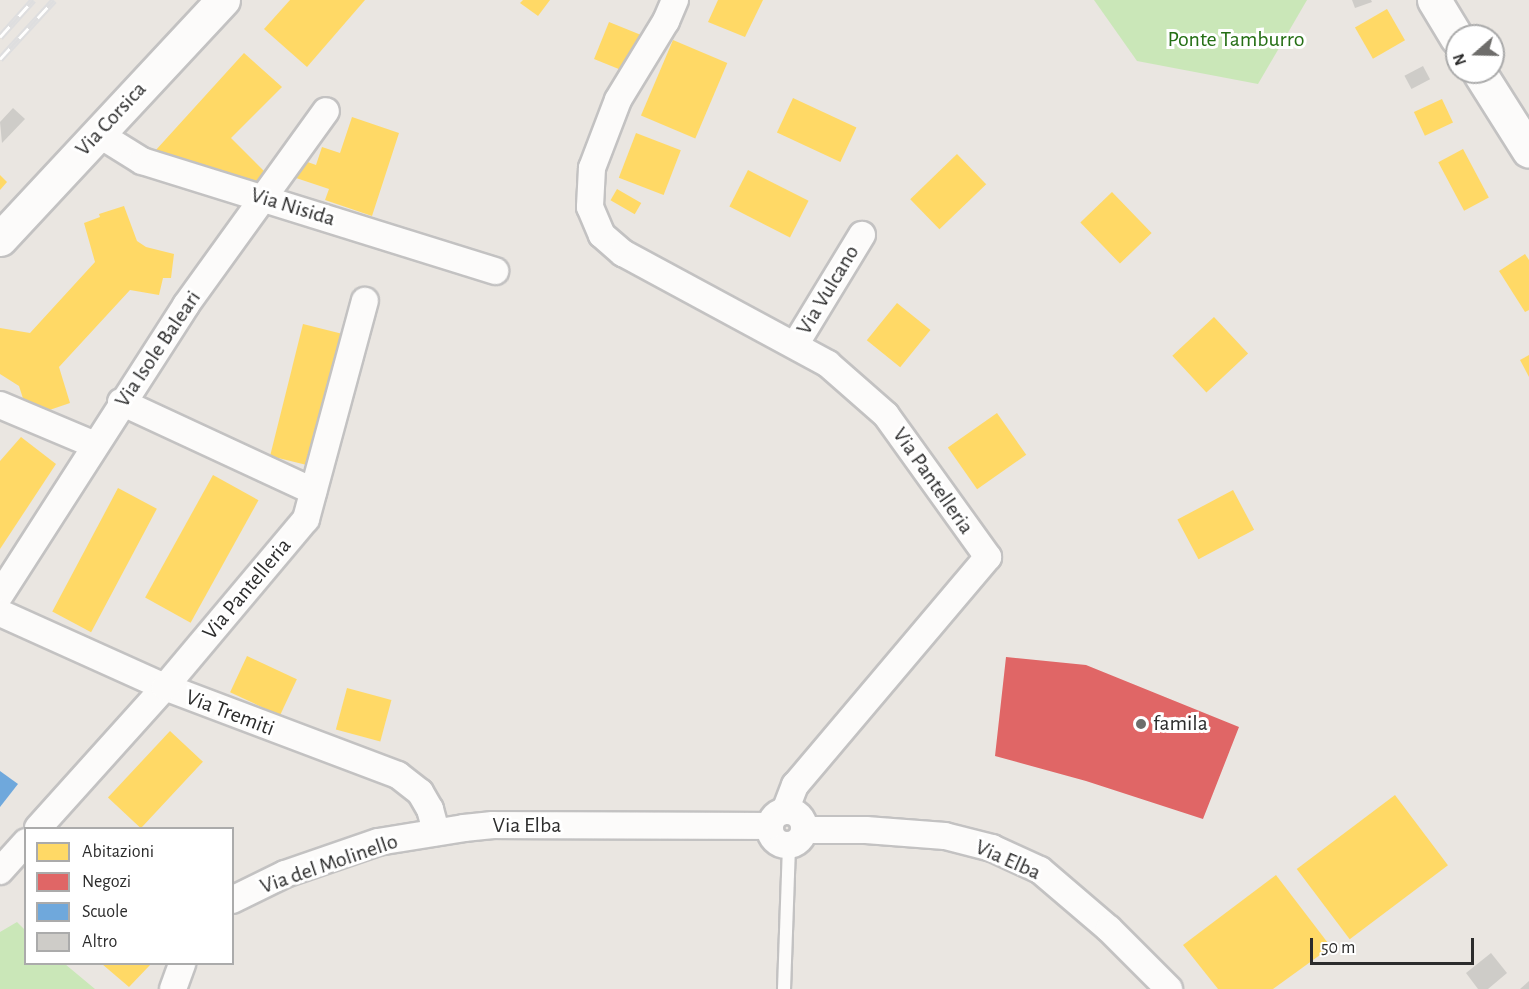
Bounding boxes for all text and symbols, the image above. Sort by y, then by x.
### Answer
north arrow [1445,24,1505,84]
park label: Ponte Tamburro [1167,27,1305,53]
text: N [1451,52,1469,67]
street label: Via Corsica [70,76,152,162]
street label: Via Nisida [248,182,338,232]
street label: Via Vulcano [791,240,865,340]
street label: Via Isole Baleari [109,286,207,412]
street label: Via Pantelleria [887,423,979,539]
street label: Via Pantelleria [197,533,297,645]
street label: Via Tremiti [182,684,278,742]
place label: famila [1153,711,1208,737]
marker: famila [1134,717,1148,731]
street label: Via Elba [492,813,562,839]
legend [24,827,234,965]
street label: Via del Molinello [257,828,401,900]
street label: Via Elba [971,834,1045,886]
text: Abitazioni [82,843,154,861]
text: Negozi [82,873,131,891]
text: Scuole [82,903,128,921]
scale bar [1313,926,1476,964]
text: Altro [82,933,117,951]
text: 50 m [1321,939,1355,957]

